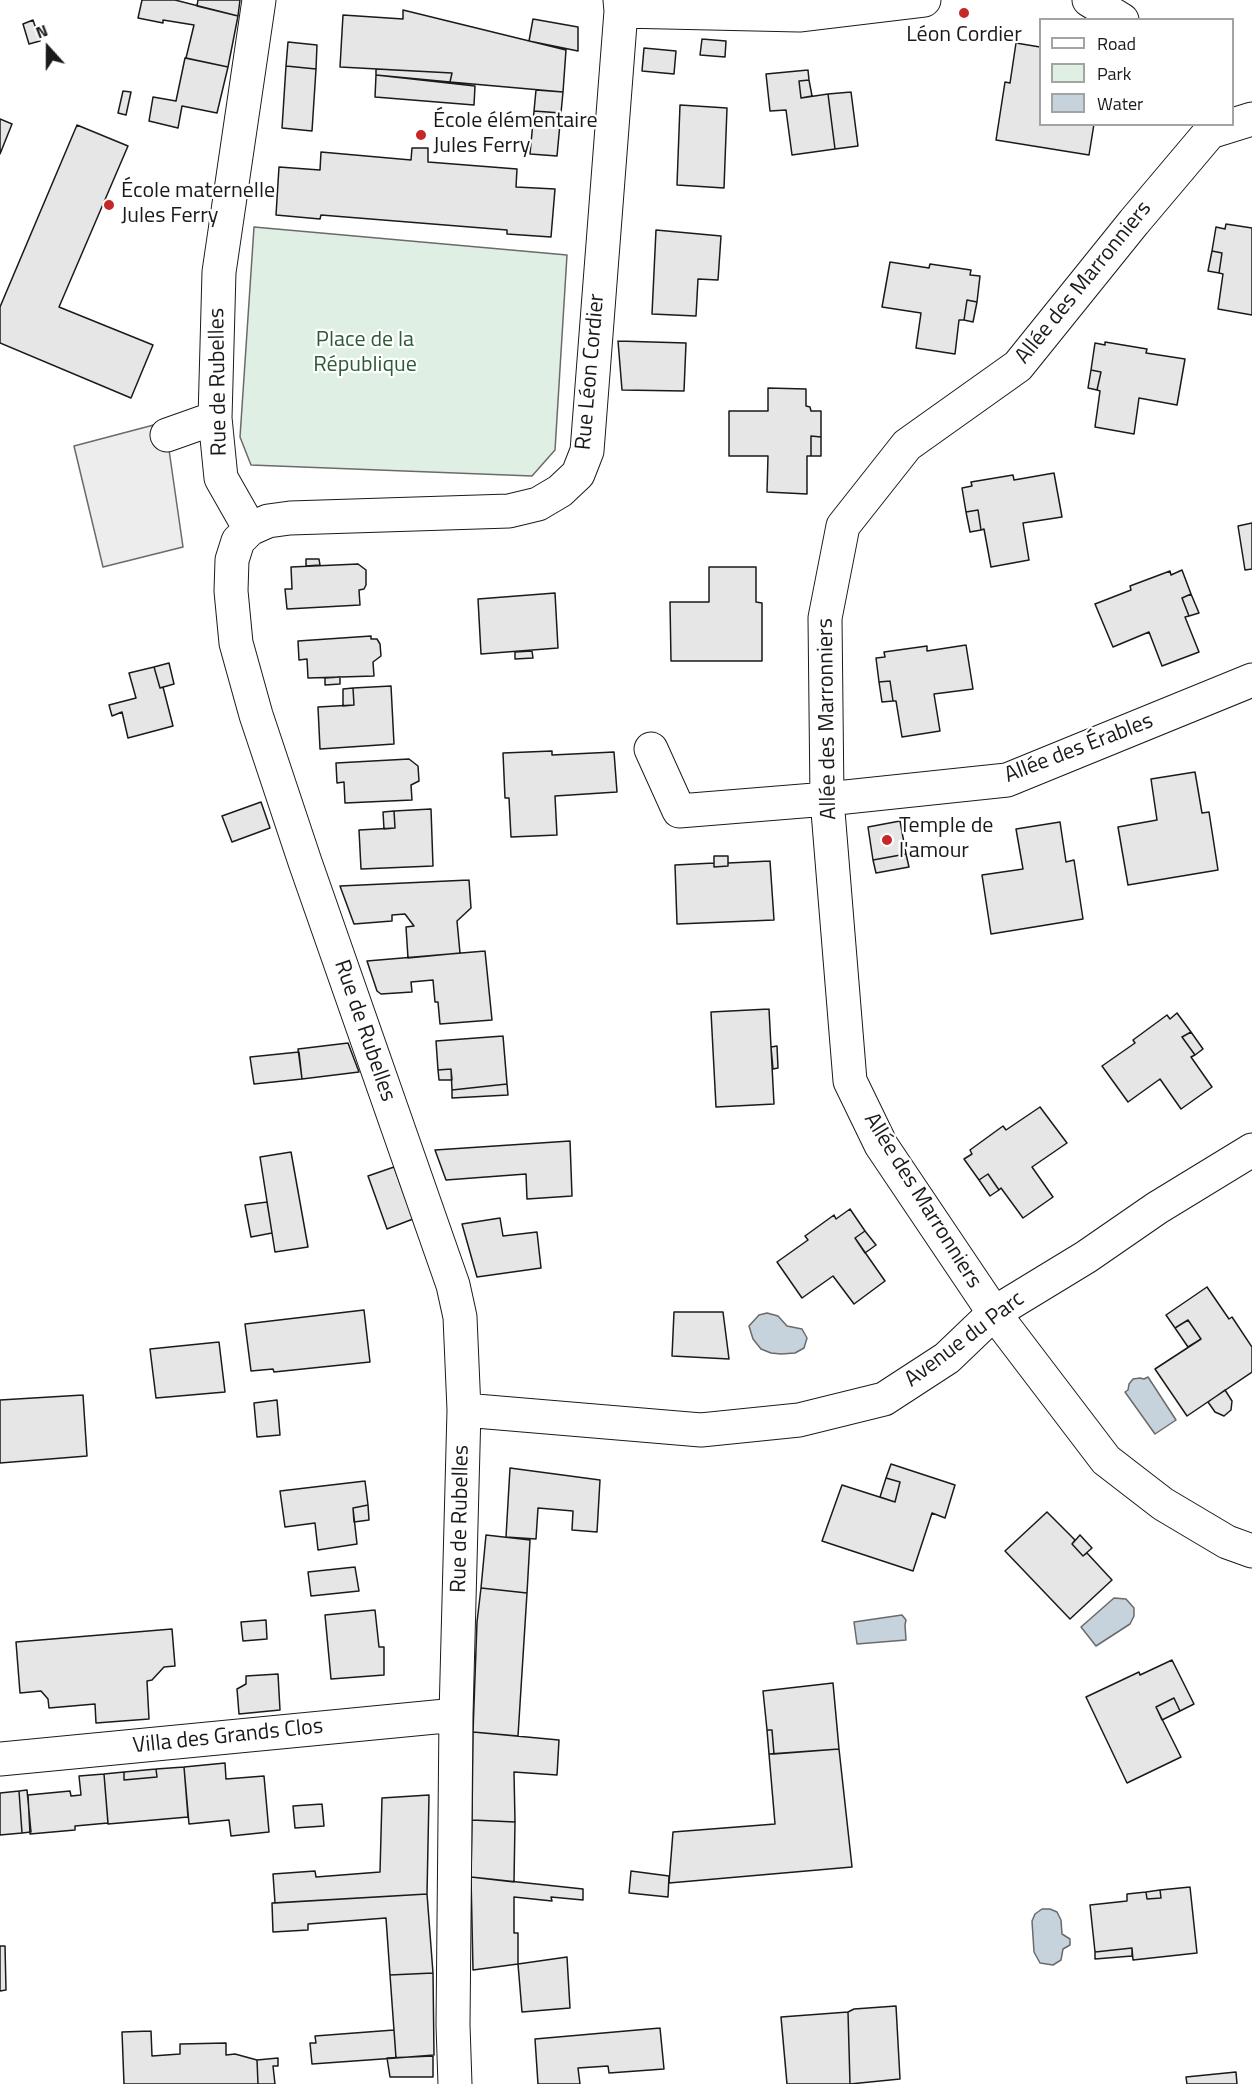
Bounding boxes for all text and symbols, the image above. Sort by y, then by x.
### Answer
marker: Léon Cordier [957,6,971,20]
north arrow [18,18,78,78]
text: N [32,18,51,44]
legend [1039,18,1234,126]
place label: Léon Cordier [906,23,1022,49]
text: Road [1097,30,1136,57]
text: Park [1097,60,1131,87]
text: Water [1097,90,1143,117]
place label: École élémentaire Jules Ferry [433,109,598,160]
marker: École élémentaire Jules Ferry [414,128,428,142]
place label: École maternelle Jules Ferry [121,179,275,230]
street label: Allée des Marronniers [1010,196,1158,370]
marker: École maternelle Jules Ferry [102,198,116,212]
street label: Rue Léon Cordier [571,293,611,451]
street label: Rue de Rubelles [205,308,233,456]
park label: Place de la République [313,328,417,380]
street label: Allée des Marronniers [813,618,843,820]
street label: Allée des Érables [1001,709,1157,789]
place label: Temple de l'amour [899,814,993,866]
marker: Temple de l'amour [880,833,894,847]
street label: Rue de Rubelles [327,957,401,1105]
street label: Allée des Marronniers [857,1108,987,1294]
street label: Avenue du Parc [900,1287,1030,1393]
street label: Rue de Rubelles [447,1445,475,1593]
street label: Villa des Grands Clos [132,1714,324,1760]

